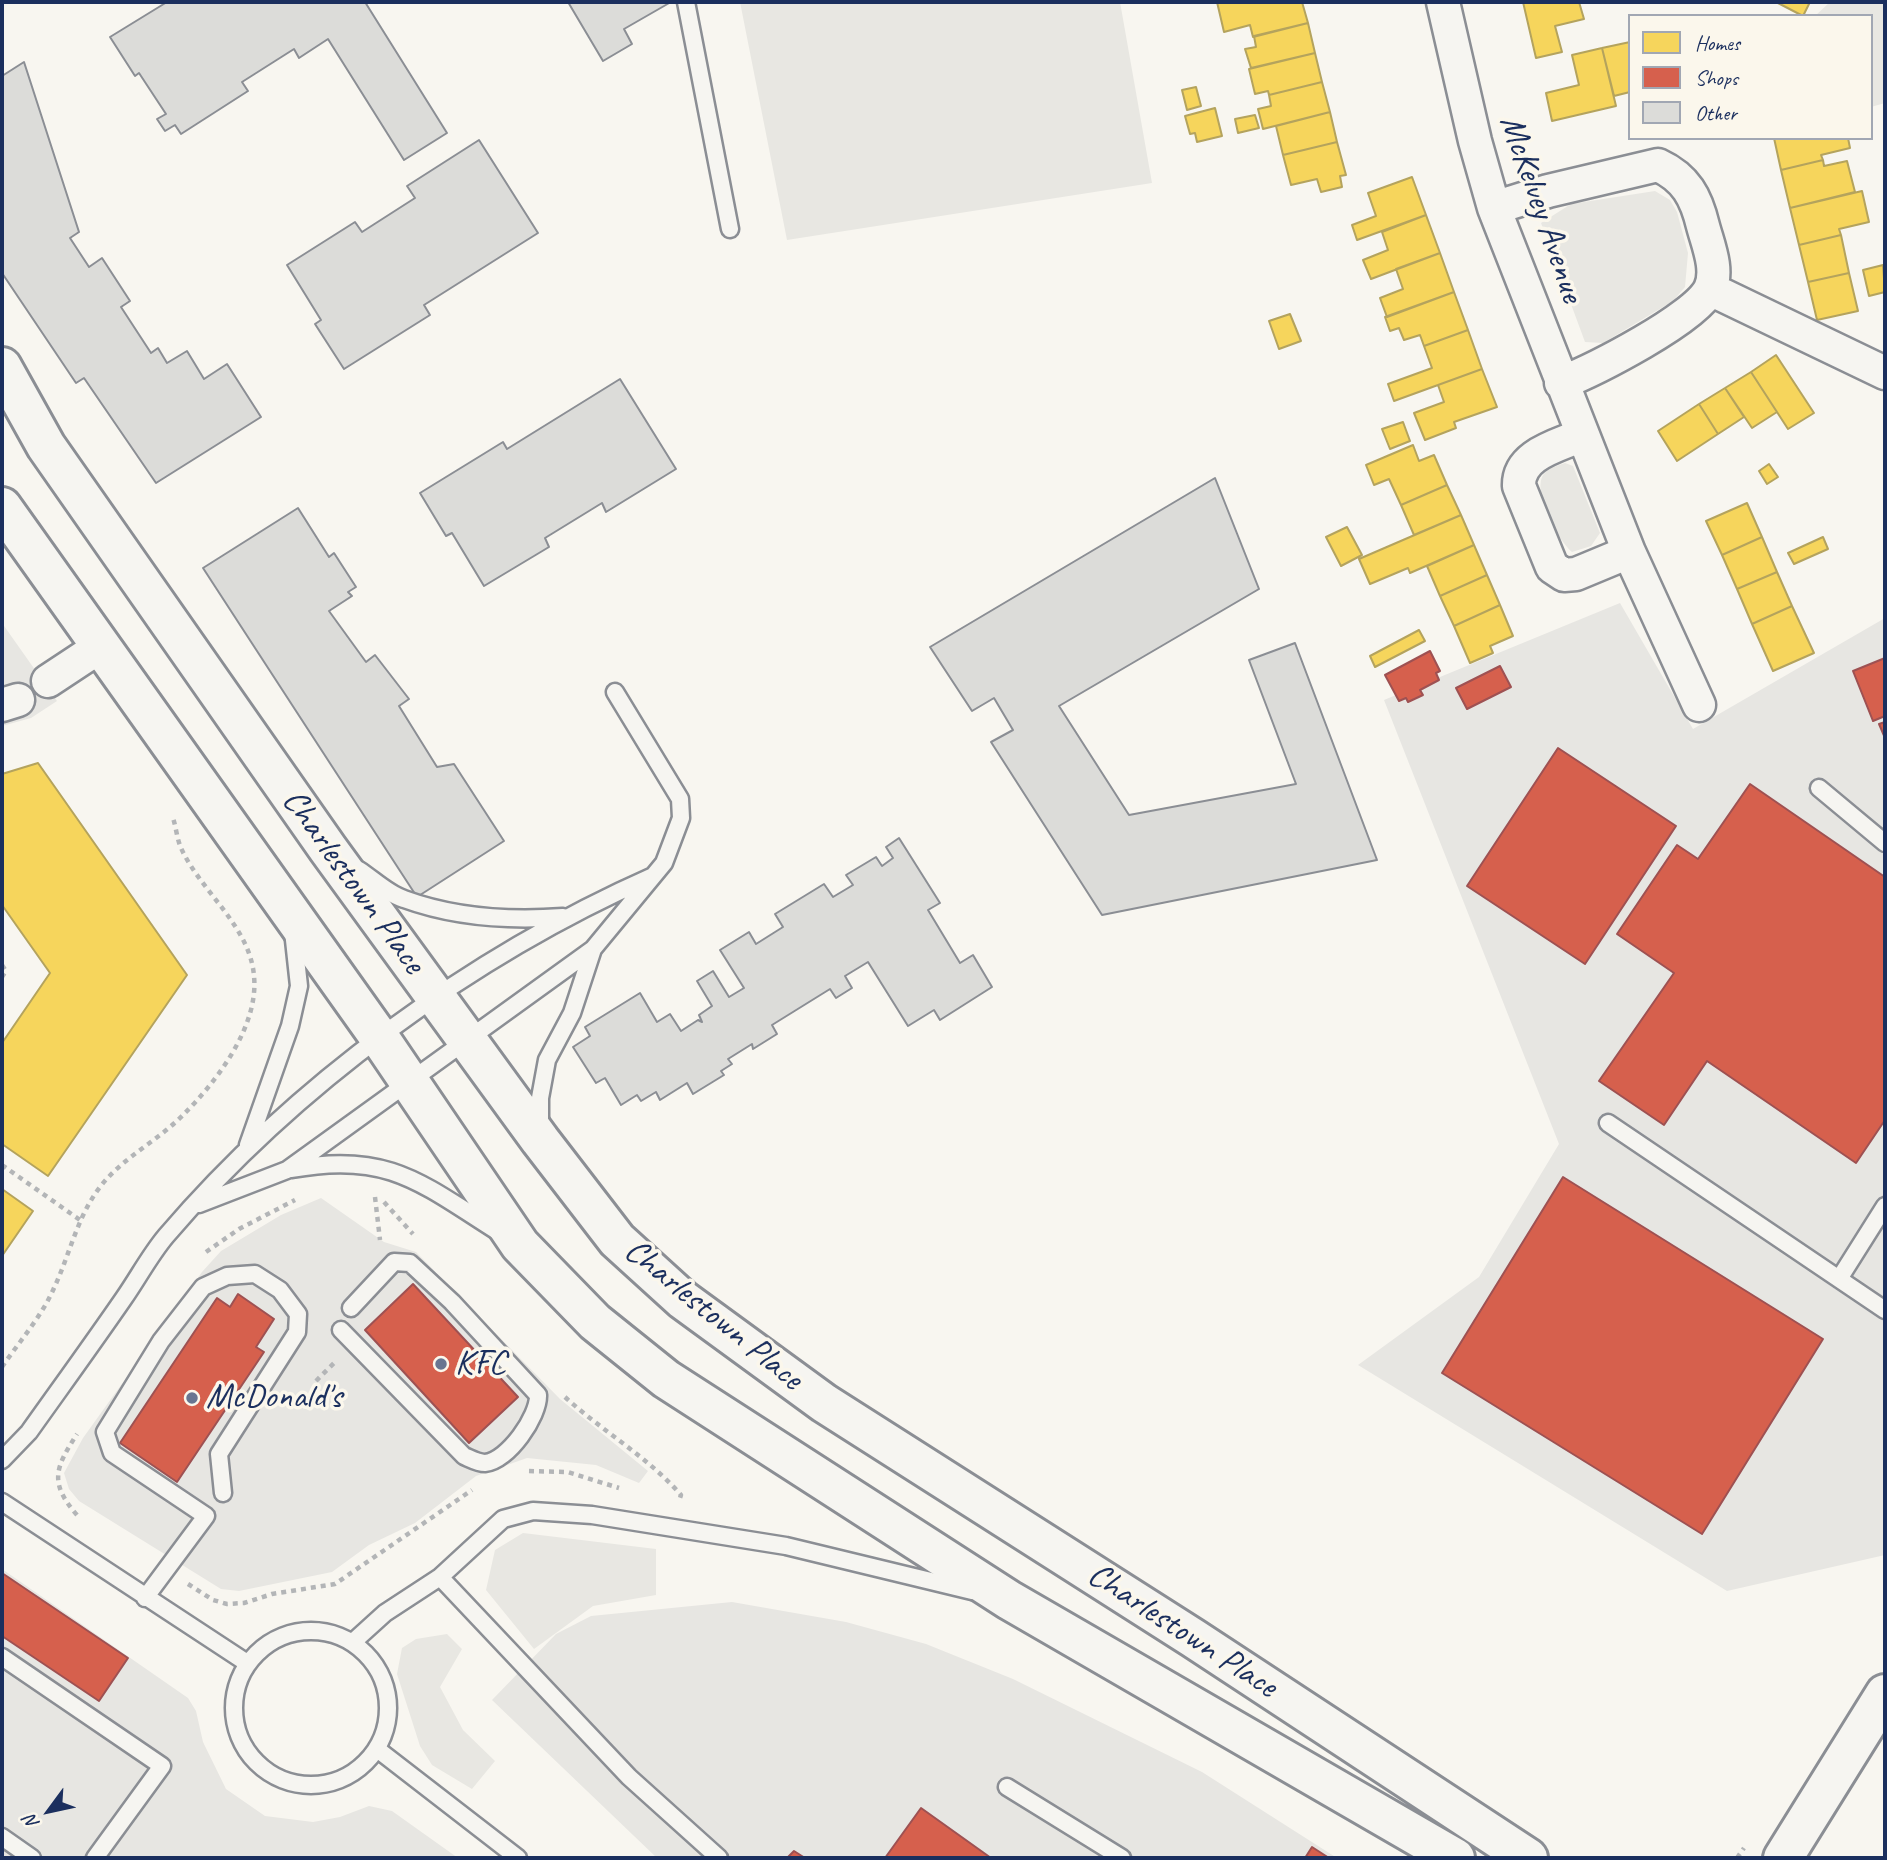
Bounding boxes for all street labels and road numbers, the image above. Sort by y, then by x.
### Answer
street label: McKelvey Avenue [1489,110,1593,308]
street label: Charlestown Place [272,782,434,982]
street label: Charlestown Place [615,1230,811,1400]
street label: Charlestown Place [1079,1554,1285,1708]

